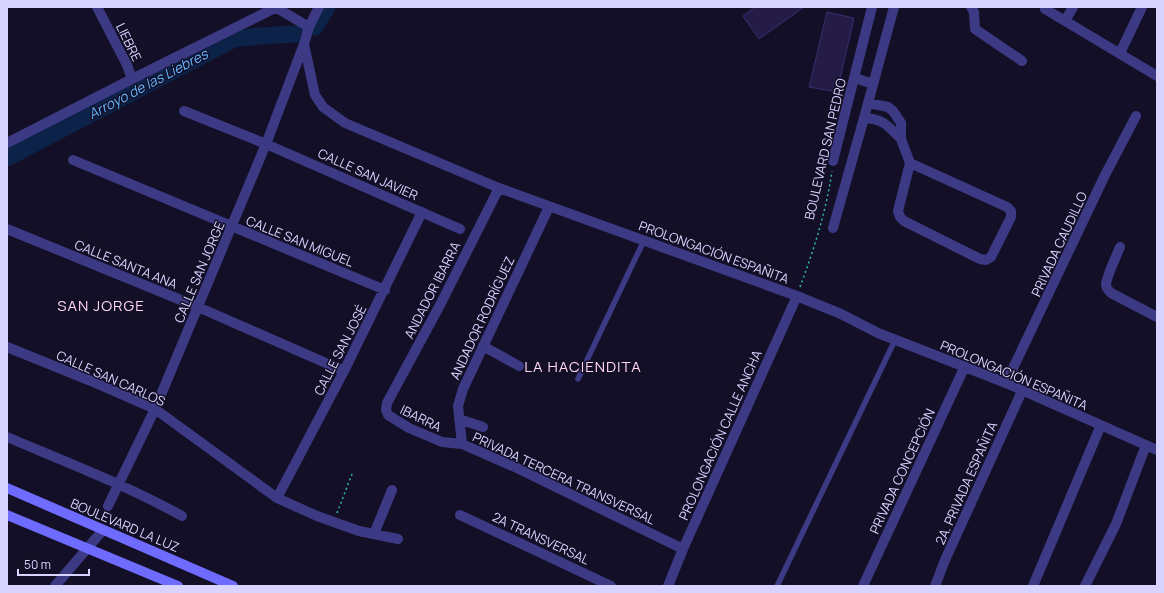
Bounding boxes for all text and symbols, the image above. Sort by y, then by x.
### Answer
street label: LIEBRE [112,20,146,64]
water label: Arroyo de las Liebres [85,43,212,123]
street label: BOULEVARD SAN PEDRO [800,76,850,221]
street label: CALLE SAN JAVIER [315,144,421,204]
street label: PRIVADA CAUDILLO [1027,188,1091,299]
street label: CALLE SAN MIGUEL [243,211,357,271]
street label: PROLONGACIÓN ESPAÑITA [636,216,792,288]
street label: CALLE SAN JORGE [170,219,228,325]
street label: CALLE SANTA ANA [72,235,180,293]
street label: ANDADOR IBARRA [400,238,464,342]
street label: ANDADOR RODRÍGUEZ [446,253,518,383]
district label: SAN JORGE [57,295,145,316]
street label: CALLE SAN JOSÉ [309,302,371,398]
street label: PROLONGACIÓN ESPAÑITA [938,336,1090,414]
street label: CALLE SAN CARLOS [54,346,168,410]
street label: PROLONGACIÓN CALLE ANCHA [674,347,766,523]
district label: LA HACIENDITA [524,356,642,377]
street label: IBARRA [397,400,445,436]
street label: PRIVADA CONCEPCIÓN [865,405,939,537]
street label: 2A. PRIVADA ESPAÑITA [931,419,1001,547]
street label: PRIVADA TERCERA TRANSVERSAL [470,428,659,529]
street label: BOULEVARD LA LUZ [68,494,182,556]
street label: 2A TRANSVERSAL [490,508,593,569]
scale bar [18,551,89,577]
text: 50 m [24,556,51,573]

